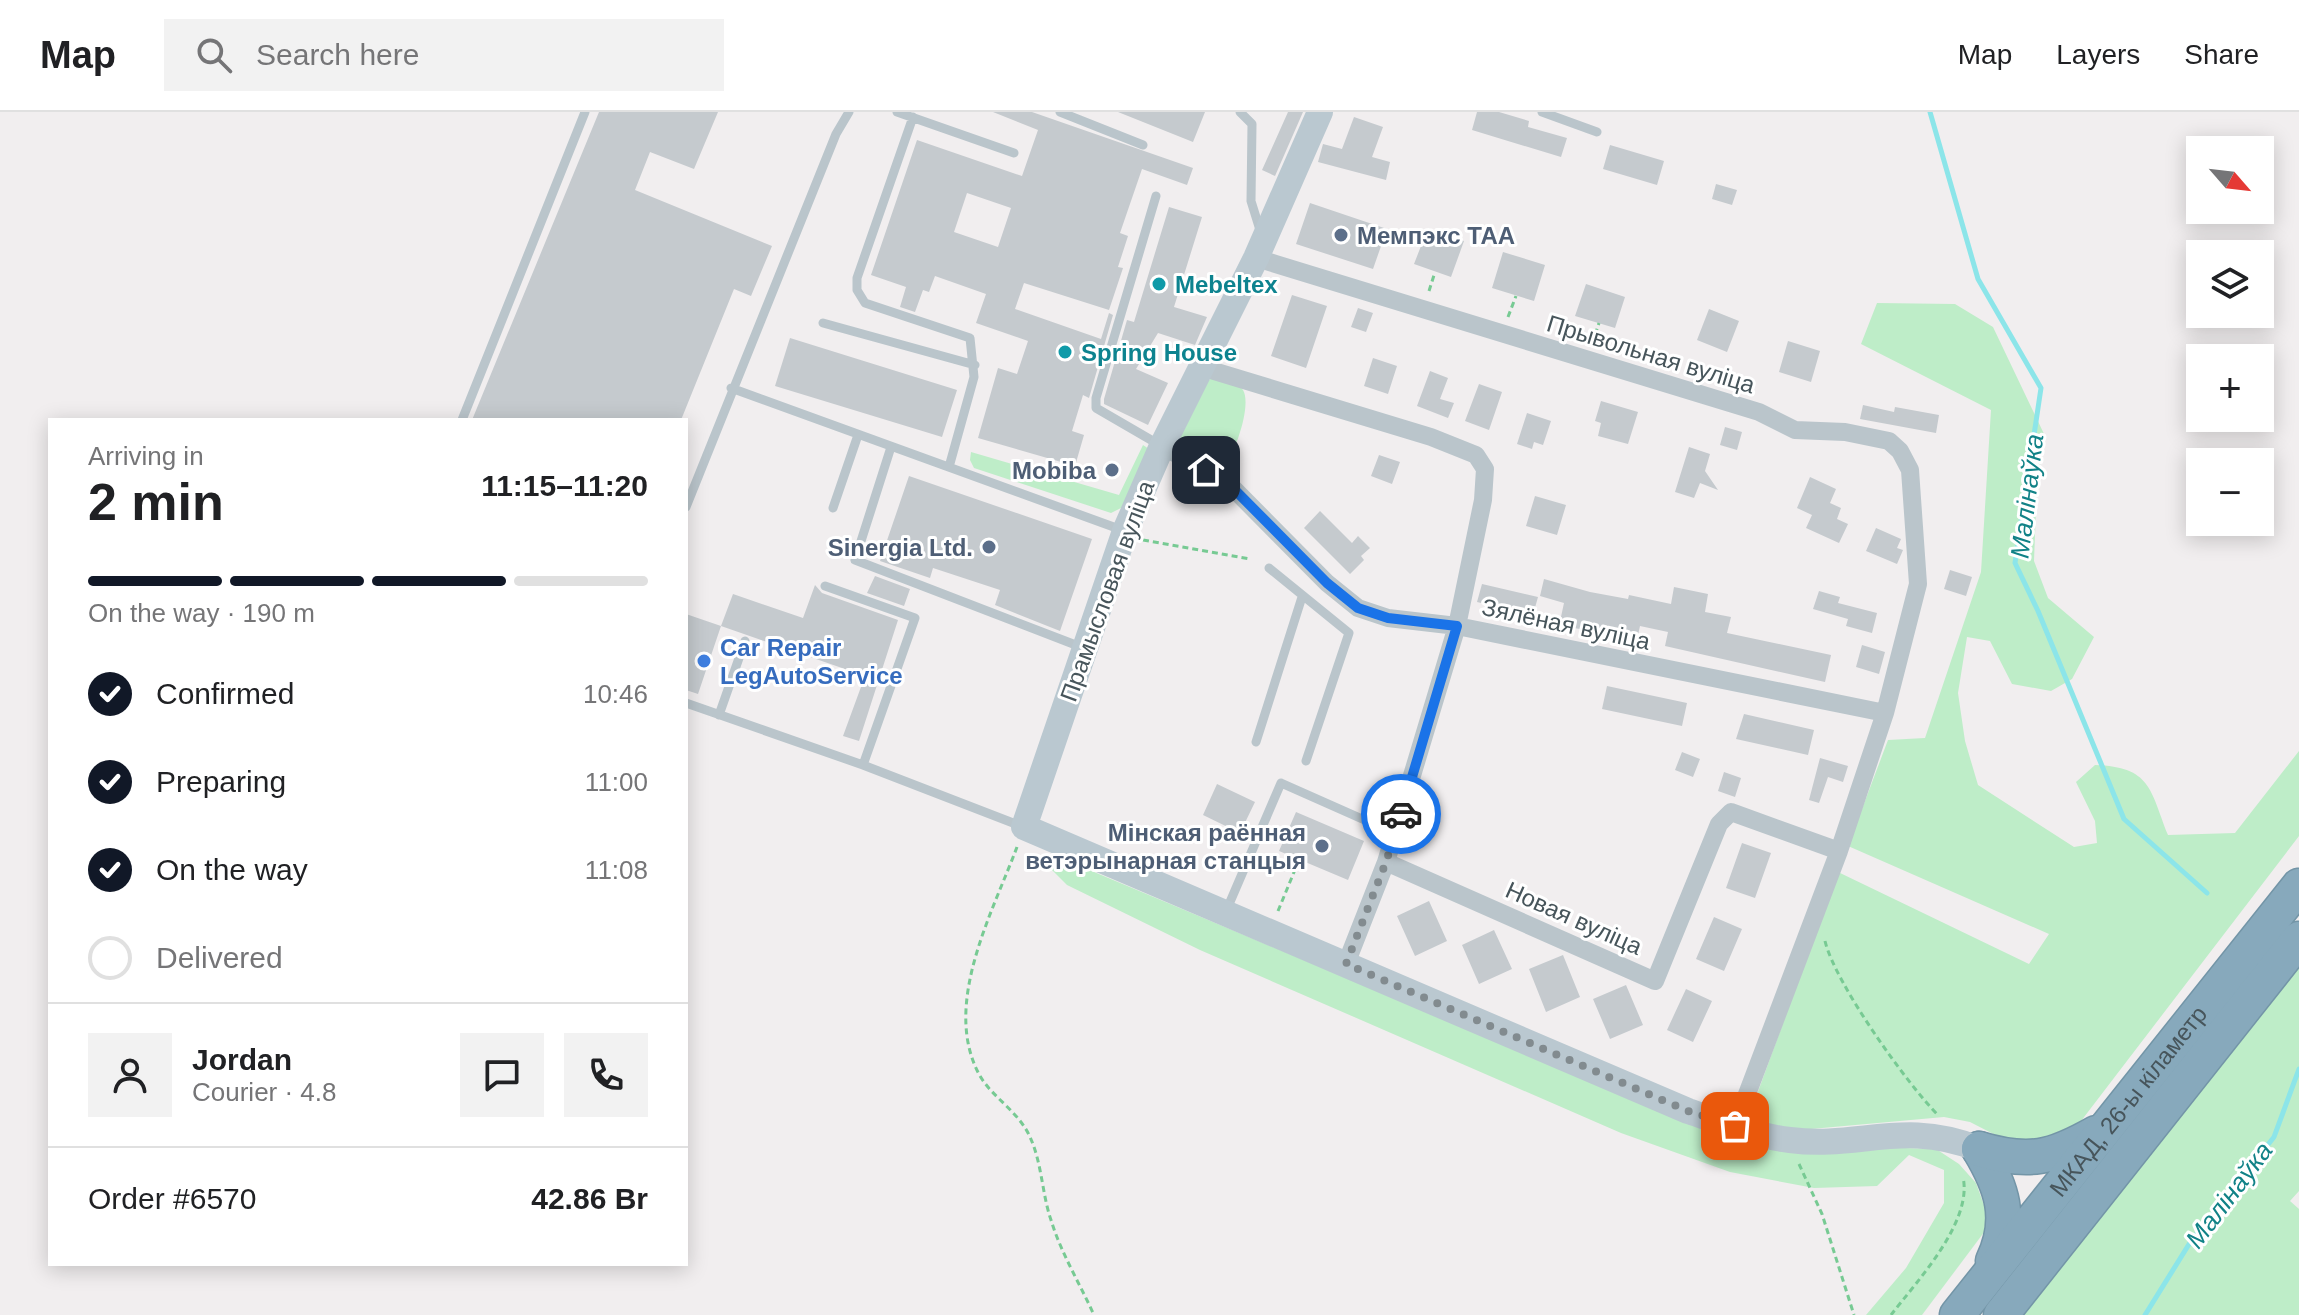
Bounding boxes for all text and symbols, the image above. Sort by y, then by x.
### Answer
search box [164,19,724,91]
icon: search [192,33,236,77]
text: Map [40,34,116,76]
text: Search here [256,38,419,71]
text: Map [1958,39,2012,70]
text: Layers [2056,39,2140,70]
text: Share [2184,39,2259,70]
north arrow [2186,136,2274,224]
map controls [2186,136,2274,536]
place label: Мемпэкс ТАА [1357,222,1515,249]
marker: Мемпэкс ТАА [1332,226,1350,244]
button: layers [2186,240,2274,328]
place label: Mebeltex [1175,271,1278,298]
marker: Mebeltex [1150,275,1168,293]
street label: Прывольная вуліца [1544,310,1759,399]
place label: Spring House [1081,339,1237,366]
marker: Spring House [1056,343,1074,361]
button: + [2186,344,2274,432]
water label: Малінаўка [2004,432,2050,560]
pin [1172,436,1240,504]
text: Arriving in [88,441,204,471]
icon: home [1184,448,1228,492]
button: − [2186,448,2274,536]
place label: Mobiba [1012,457,1097,484]
marker: Mobiba [1103,461,1121,479]
text: 11:15–11:20 [481,469,648,502]
text: 2 min [88,473,224,531]
street label: Прамысловая вуліца [1054,476,1160,705]
place label: Sinergia Ltd. [828,534,973,561]
marker: Sinergia Ltd. [980,538,998,556]
street label: Зялёная вуліца [1479,593,1653,655]
text: On the way · 190 m [88,598,315,628]
place label: Car Repair LegAutoService [720,634,903,689]
marker: Car Repair LegAutoService [695,652,713,670]
icon: check [88,672,132,716]
text: Confirmed [156,677,294,710]
text: 10:46 [583,679,648,709]
icon: check [88,760,132,804]
text: Preparing [156,765,286,798]
text: 11:00 [585,767,648,797]
courier [1361,774,1441,854]
icon: car [1379,792,1423,836]
place label: Мінская раённая ветэрынарная станцыя [1025,819,1306,874]
marker: Мінская раённая ветэрынарная станцыя [1313,837,1331,855]
icon: check [88,848,132,892]
text: On the way [156,853,308,886]
text: 11:08 [585,855,648,885]
street label: Новая вуліца [1502,876,1647,960]
text: Delivered [156,941,283,974]
street label: МКАД, 26-ы кіламетр [2044,1000,2212,1201]
button: person [88,1033,172,1117]
button: chat [460,1033,544,1117]
button: phone [564,1033,648,1117]
text: Jordan [192,1043,292,1076]
text: Courier · 4.8 [192,1077,337,1107]
pin [1701,1092,1769,1160]
icon: bag [1713,1104,1757,1148]
water label: Малінаўка [2179,1136,2279,1254]
text: Order #6570 [88,1182,256,1215]
text: 42.86 Br [531,1182,648,1215]

